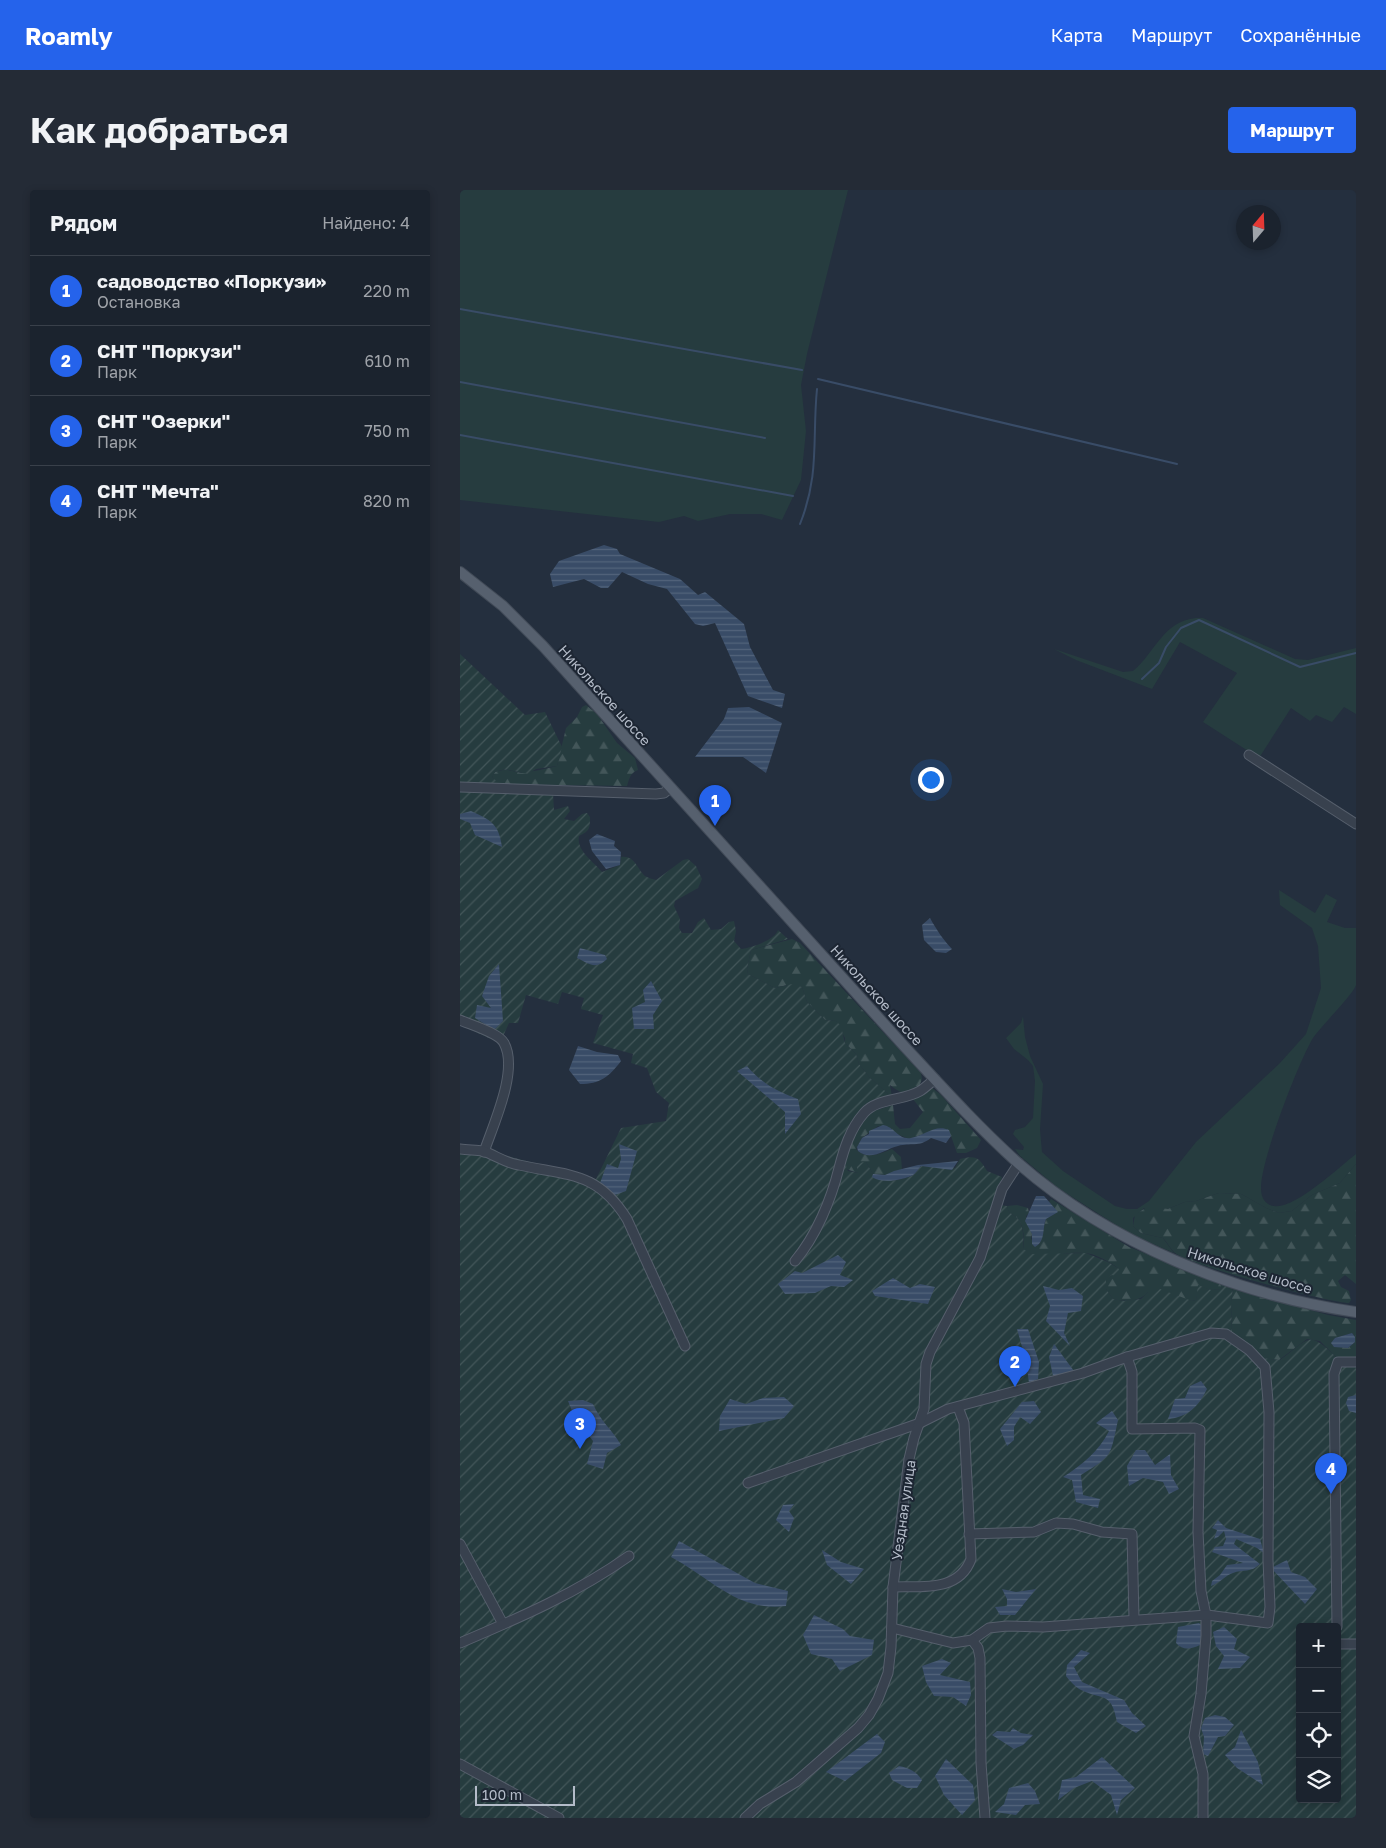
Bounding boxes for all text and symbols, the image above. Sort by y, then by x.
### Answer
text: Roamly [25,21,113,50]
text: Карта [1051,24,1103,46]
text: Маршрут [1131,24,1212,46]
text: Сохранённые [1240,24,1361,46]
button: Маршрут [1228,107,1356,153]
text: Как добраться [30,109,288,151]
north arrow [1236,205,1281,250]
text: Рядом [50,210,117,236]
text: Найдено: 4 [322,213,410,233]
text: садоводство «Поркузи» [97,269,326,292]
text: 1 [62,281,70,301]
text: 220 m [363,281,410,301]
text: Остановка [97,292,181,312]
text: СНТ "Поркузи" [97,339,241,362]
text: 2 [61,351,71,371]
text: 610 m [364,351,410,371]
text: Парк [97,362,137,382]
text: СНТ "Озерки" [97,409,230,432]
text: 3 [61,421,71,441]
text: 750 m [364,421,410,441]
text: Парк [97,432,137,452]
text: СНТ "Мечта" [97,479,219,502]
text: 4 [61,491,71,511]
text: 820 m [363,491,410,511]
text: Парк [97,502,137,522]
street label: Никольское шоссе [555,641,655,749]
your location [918,767,944,793]
pin: 1 [699,785,731,826]
street label: Никольское шоссе [827,941,927,1049]
street label: Никольское шоссе [1186,1243,1314,1297]
pin: 2 [999,1346,1031,1387]
pin: 3 [564,1408,596,1449]
pin: 4 [1315,1453,1347,1494]
street label: Уездная улица [888,1459,918,1561]
map controls [1296,1623,1341,1803]
button: + [1296,1623,1341,1668]
button: − [1296,1668,1341,1713]
button: locate [1296,1713,1341,1758]
button: layers [1296,1758,1341,1803]
scale bar [475,1783,575,1806]
text: 100 m [482,1786,522,1803]

